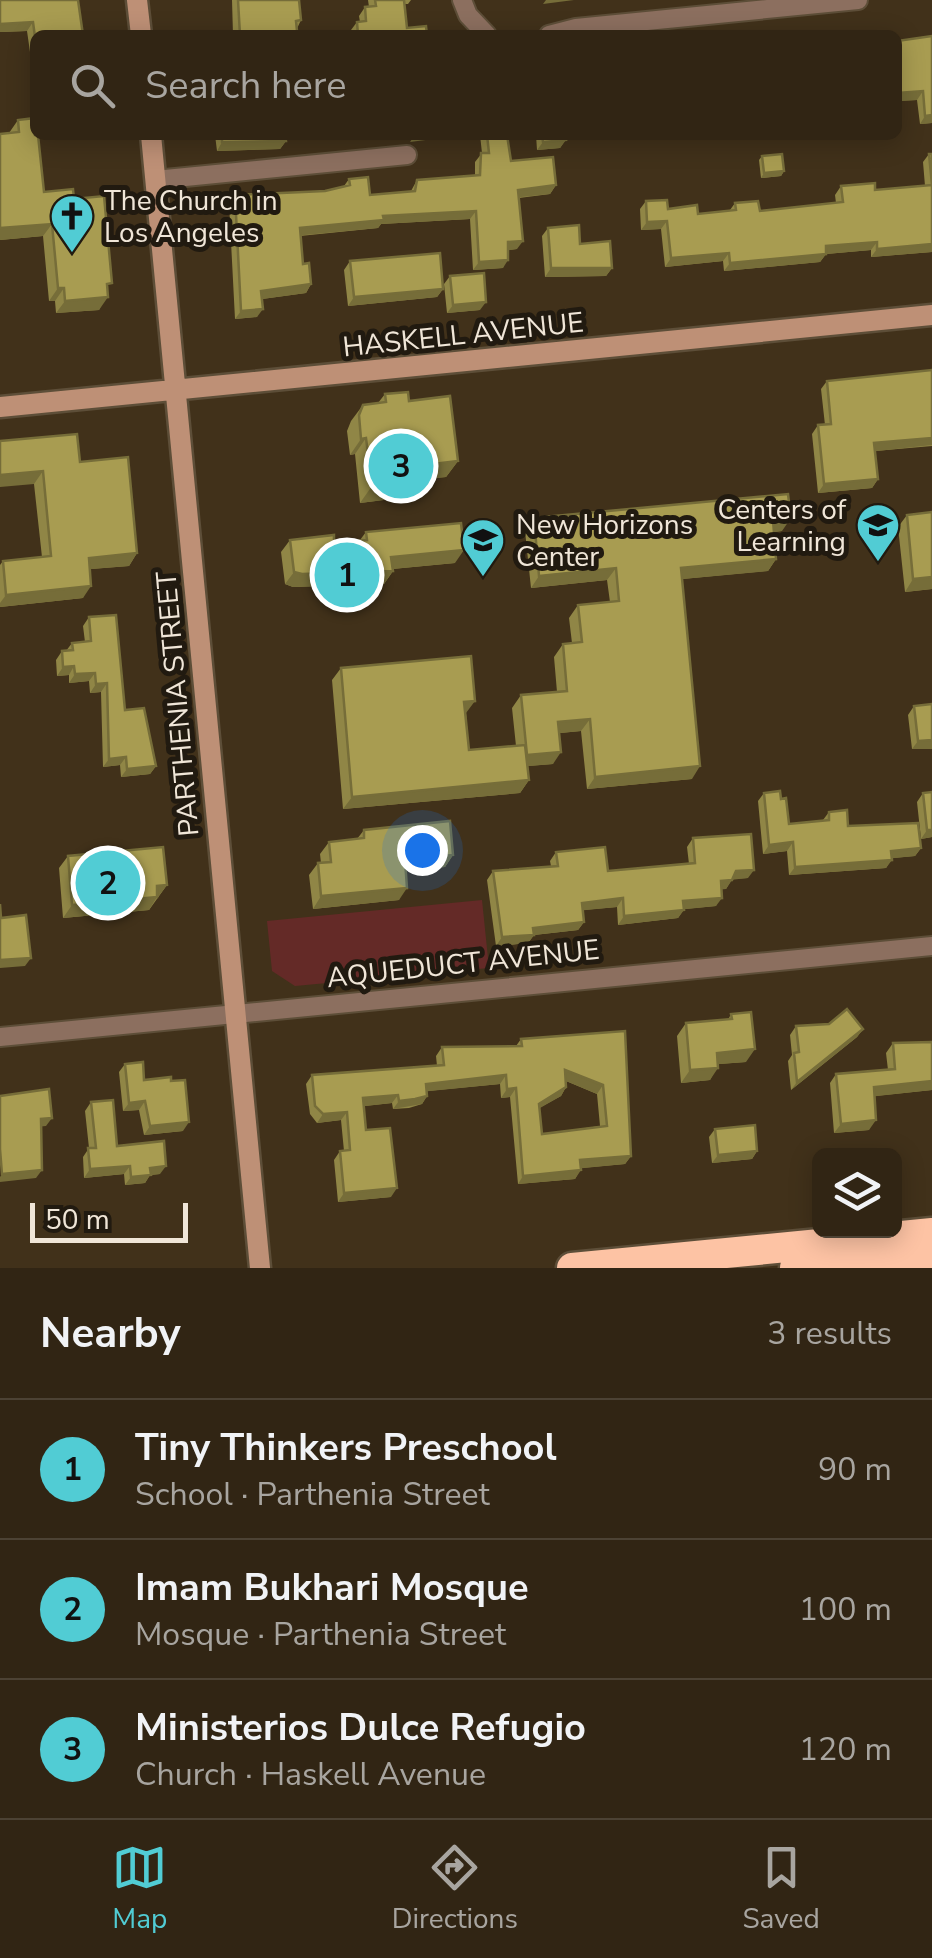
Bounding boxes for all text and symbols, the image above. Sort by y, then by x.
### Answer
search box [30,30,902,140]
icon: search [65,58,120,113]
text: Search here [145,60,346,111]
place label: The Church in Los Angeles [104,182,278,252]
church icon: The Church in Los Angeles [49,193,95,254]
street label: HASKELL AVENUE [341,303,585,367]
pin: 3 [368,428,434,504]
place label: Centers of Learning [717,491,847,561]
school or university icon: Centers of Learning [855,502,901,563]
place label: New Horizons Center [516,506,693,576]
school or university icon: New Horizons Center [460,517,506,578]
pin: 1 [314,538,380,612]
street label: PARTHENIA STREET [147,570,209,838]
your location [397,825,448,876]
pin: 2 [76,846,140,920]
street label: AQUEDUCT AVENUE [325,931,601,997]
map controls [812,1148,902,1238]
button: layers [812,1148,902,1238]
scale bar [30,1198,188,1242]
text: 50 m [45,1201,110,1239]
text: Nearby [40,1305,181,1362]
text: 3 results [767,1312,892,1355]
text: Tiny Thinkers Preschool [135,1422,557,1473]
text: 1 [63,1448,82,1491]
text: 90 m [818,1448,892,1491]
text: School · Parthenia Street [135,1473,490,1516]
text: Imam Bukhari Mosque [135,1562,529,1613]
text: 2 [63,1588,82,1631]
text: 100 m [799,1588,892,1631]
text: Mosque · Parthenia Street [135,1613,506,1656]
text: Ministerios Dulce Refugio [135,1702,586,1753]
text: 3 [63,1728,82,1771]
text: 120 m [799,1728,892,1771]
text: Church · Haskell Avenue [135,1753,486,1796]
tab: Map [112,1840,167,1938]
tab: Directions [392,1840,518,1938]
tab: Saved [742,1840,820,1938]

